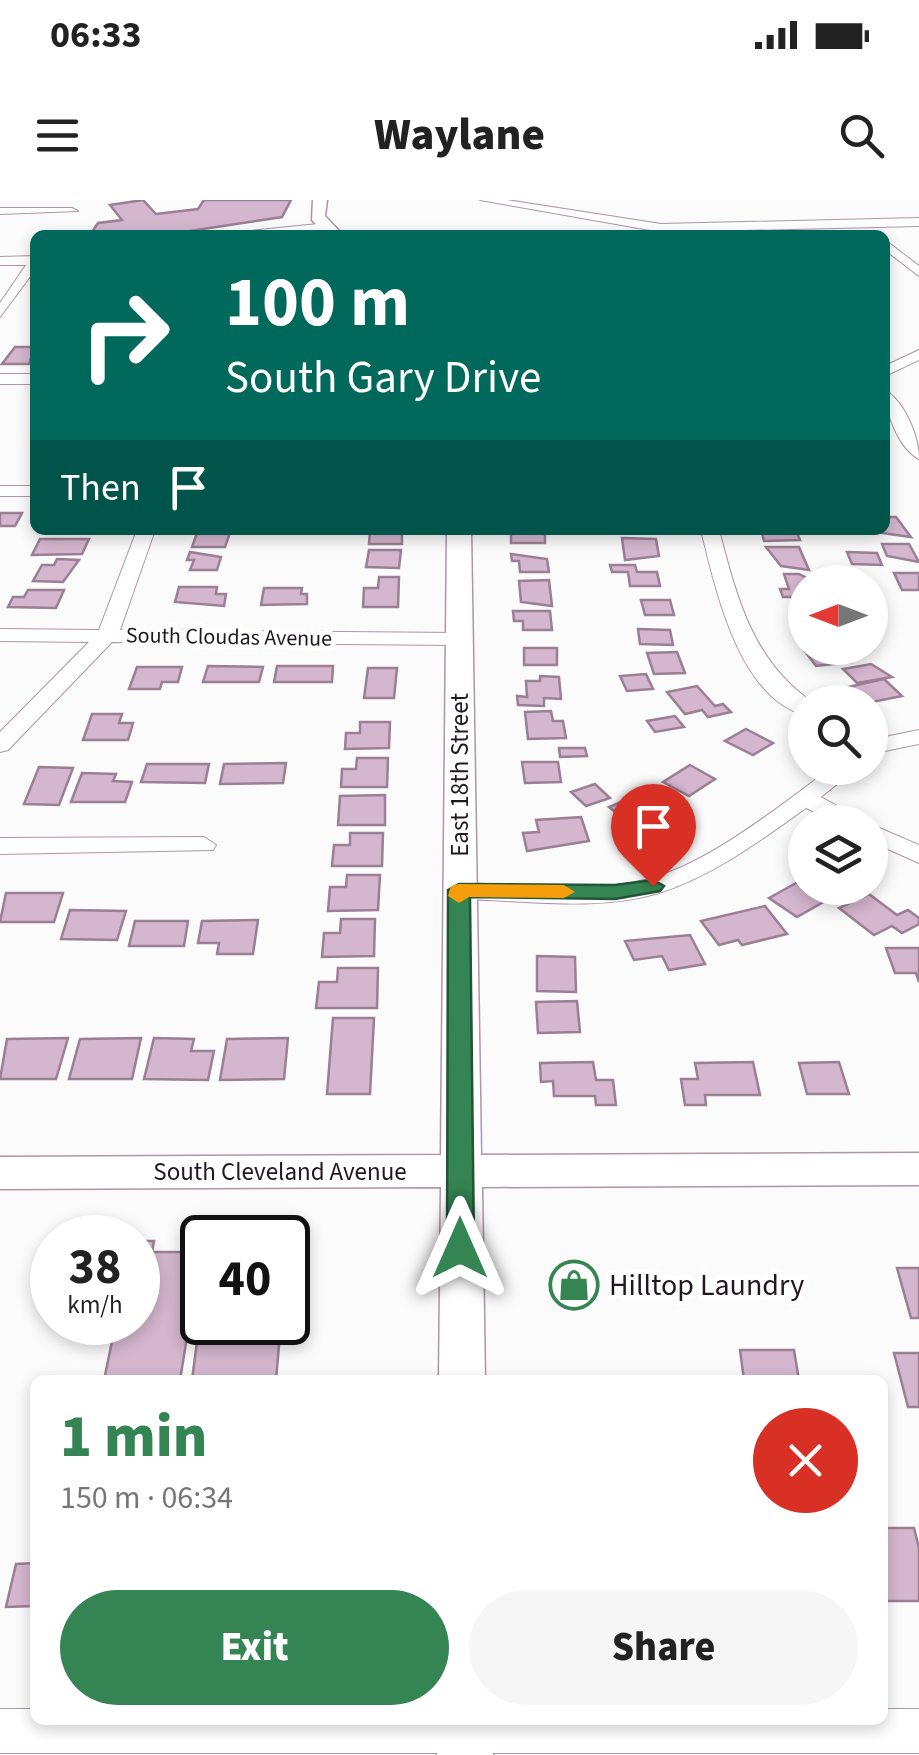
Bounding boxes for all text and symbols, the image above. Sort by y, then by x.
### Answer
text: 06:33 [50,8,142,62]
text: Waylane [374,103,545,167]
icon: menu [30,108,85,163]
icon: search [834,108,889,163]
text: 100 m [225,253,410,353]
icon: right [60,270,190,400]
text: South Gary Drive [225,346,541,410]
icon: arrive [161,460,216,515]
text: Then [60,461,141,515]
north arrow [788,565,888,665]
map controls [788,565,888,905]
street label: South Cloudas Avenue [126,619,332,655]
button: search [788,685,888,785]
street label: East 18th Street [442,693,478,857]
pin [611,784,696,887]
icon: arrive [626,799,681,854]
button: layers [788,805,888,905]
street label: South Cleveland Avenue [153,1154,407,1190]
position arrow [408,1196,512,1300]
speed limit sign: 40 [180,1215,310,1345]
text: 38 [69,1232,121,1303]
shop icon: Hilltop Laundry [548,1259,600,1311]
place label: Hilltop Laundry [609,1264,804,1307]
text: km/h [67,1287,123,1323]
text: 1 min [60,1395,207,1480]
button: close [753,1408,858,1513]
text: 150 m · 06:34 [60,1475,233,1521]
button: Exit [60,1590,449,1705]
button: Share [469,1590,858,1705]

